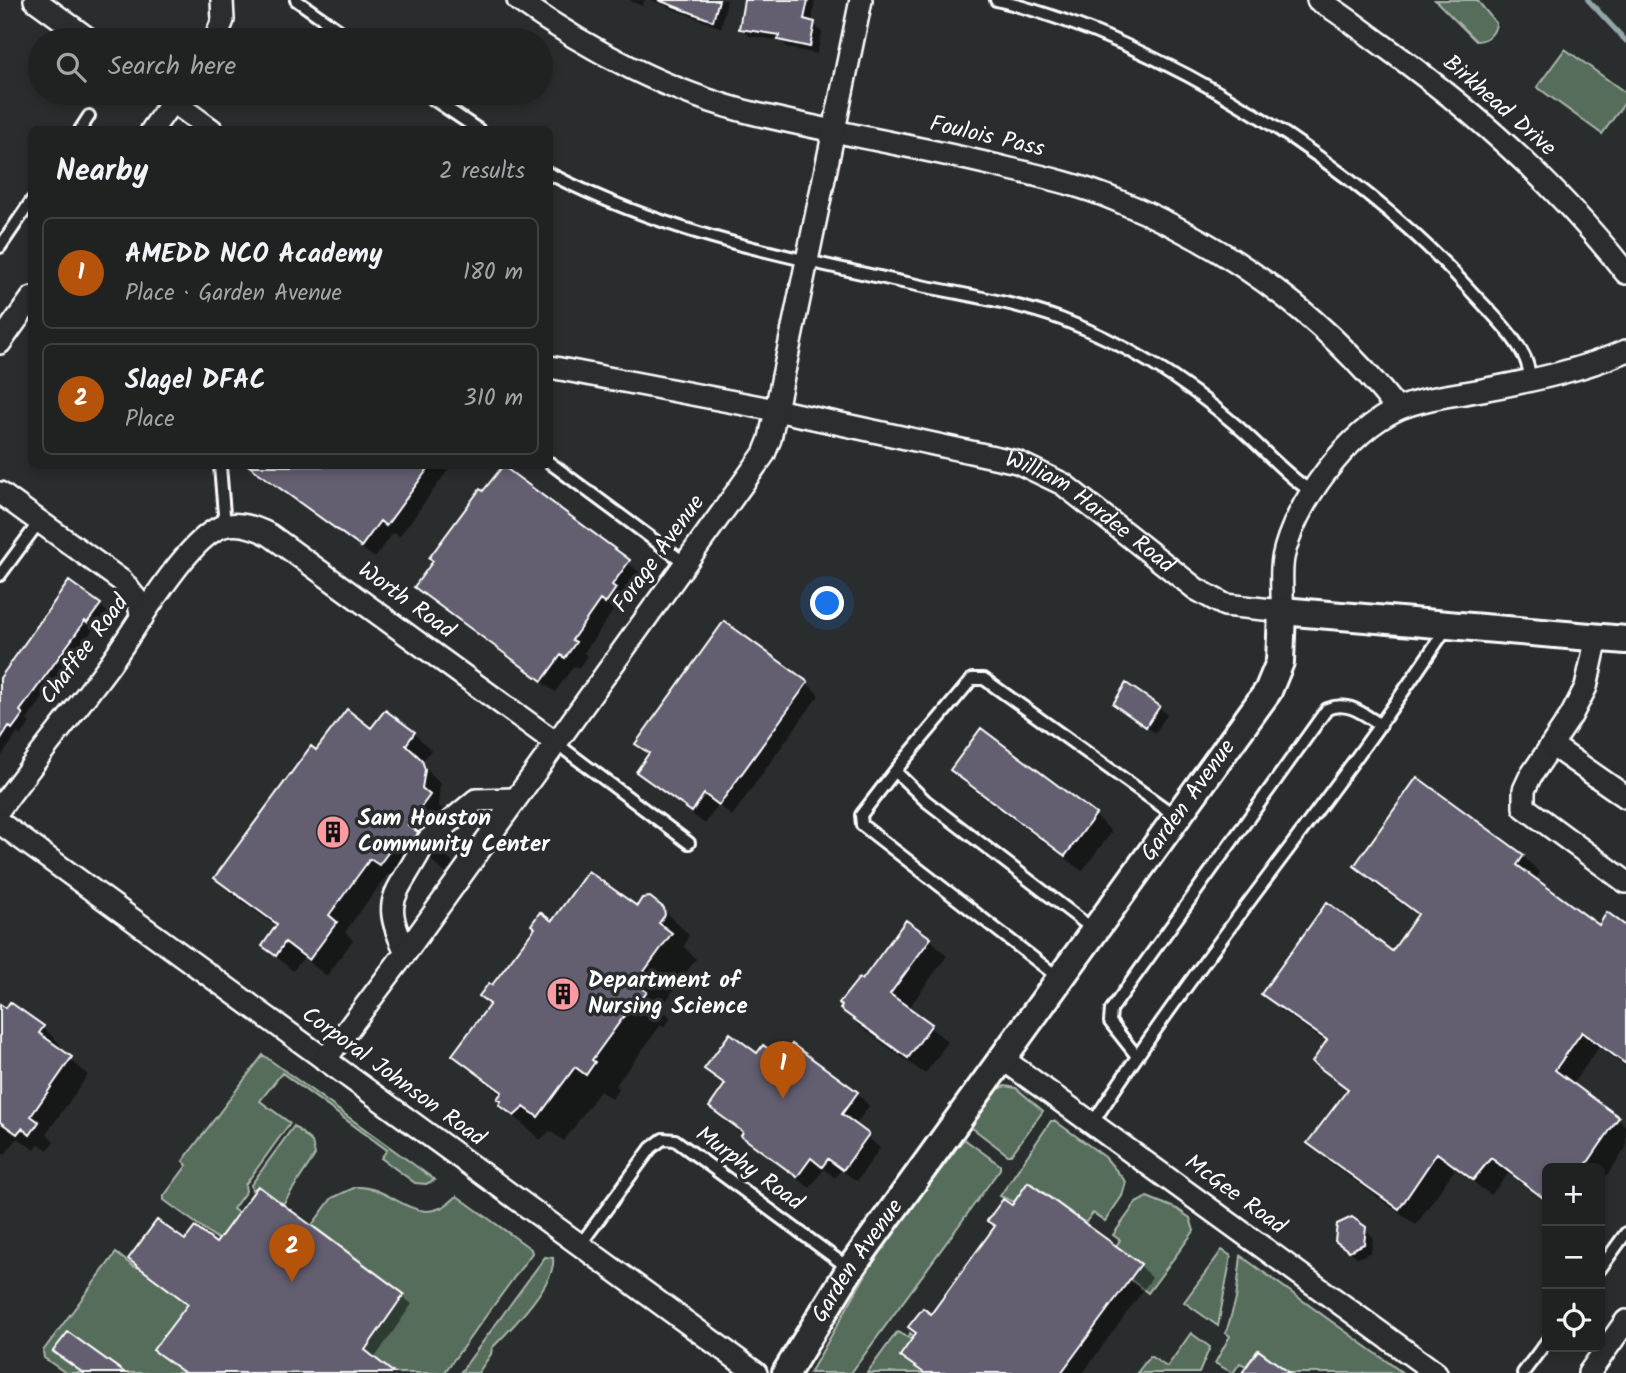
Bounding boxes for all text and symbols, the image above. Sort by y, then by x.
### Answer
search box [28,28,553,105]
text: Search here [108,46,236,88]
street label: Birkhead Drive [1434,46,1564,166]
icon: search [52,48,90,86]
street label: Foulois Pass [926,106,1048,168]
text: Nearby [56,148,148,196]
text: 2 results [439,154,525,190]
text: AMEDD NCO Academy [125,234,382,276]
text: 1 [78,255,84,291]
text: 180 m [463,255,523,291]
text: Place · Garden Avenue [125,276,342,312]
text: Slagel DFAC [125,360,265,402]
text: 2 [74,381,88,417]
text: 310 m [464,381,523,417]
text: Place [125,402,175,438]
street label: William Hardee Road [1002,442,1182,584]
street label: Forage Avenue [604,487,714,621]
street label: Worth Road [350,553,463,649]
your location [810,586,844,620]
street label: Chaffee Road [31,587,139,713]
street label: Garden Avenue [1132,732,1245,869]
place label: Sam Houston Community Center [358,801,551,863]
building icon: Sam Houston Community Center [314,813,352,851]
place label: Department of Nursing Science [588,963,748,1025]
building icon: Department of Nursing Science [544,975,582,1013]
street label: Corporal Johnson Road [293,998,493,1157]
pin: 1 [760,1041,806,1099]
street label: Murphy Road [687,1117,811,1221]
street label: McGee Road [1176,1146,1294,1245]
map controls [1542,1163,1605,1352]
button: + [1542,1163,1605,1226]
street label: Garden Avenue [803,1191,913,1330]
pin: 2 [269,1224,315,1282]
button: − [1542,1226,1605,1289]
button: locate [1542,1289,1605,1352]

